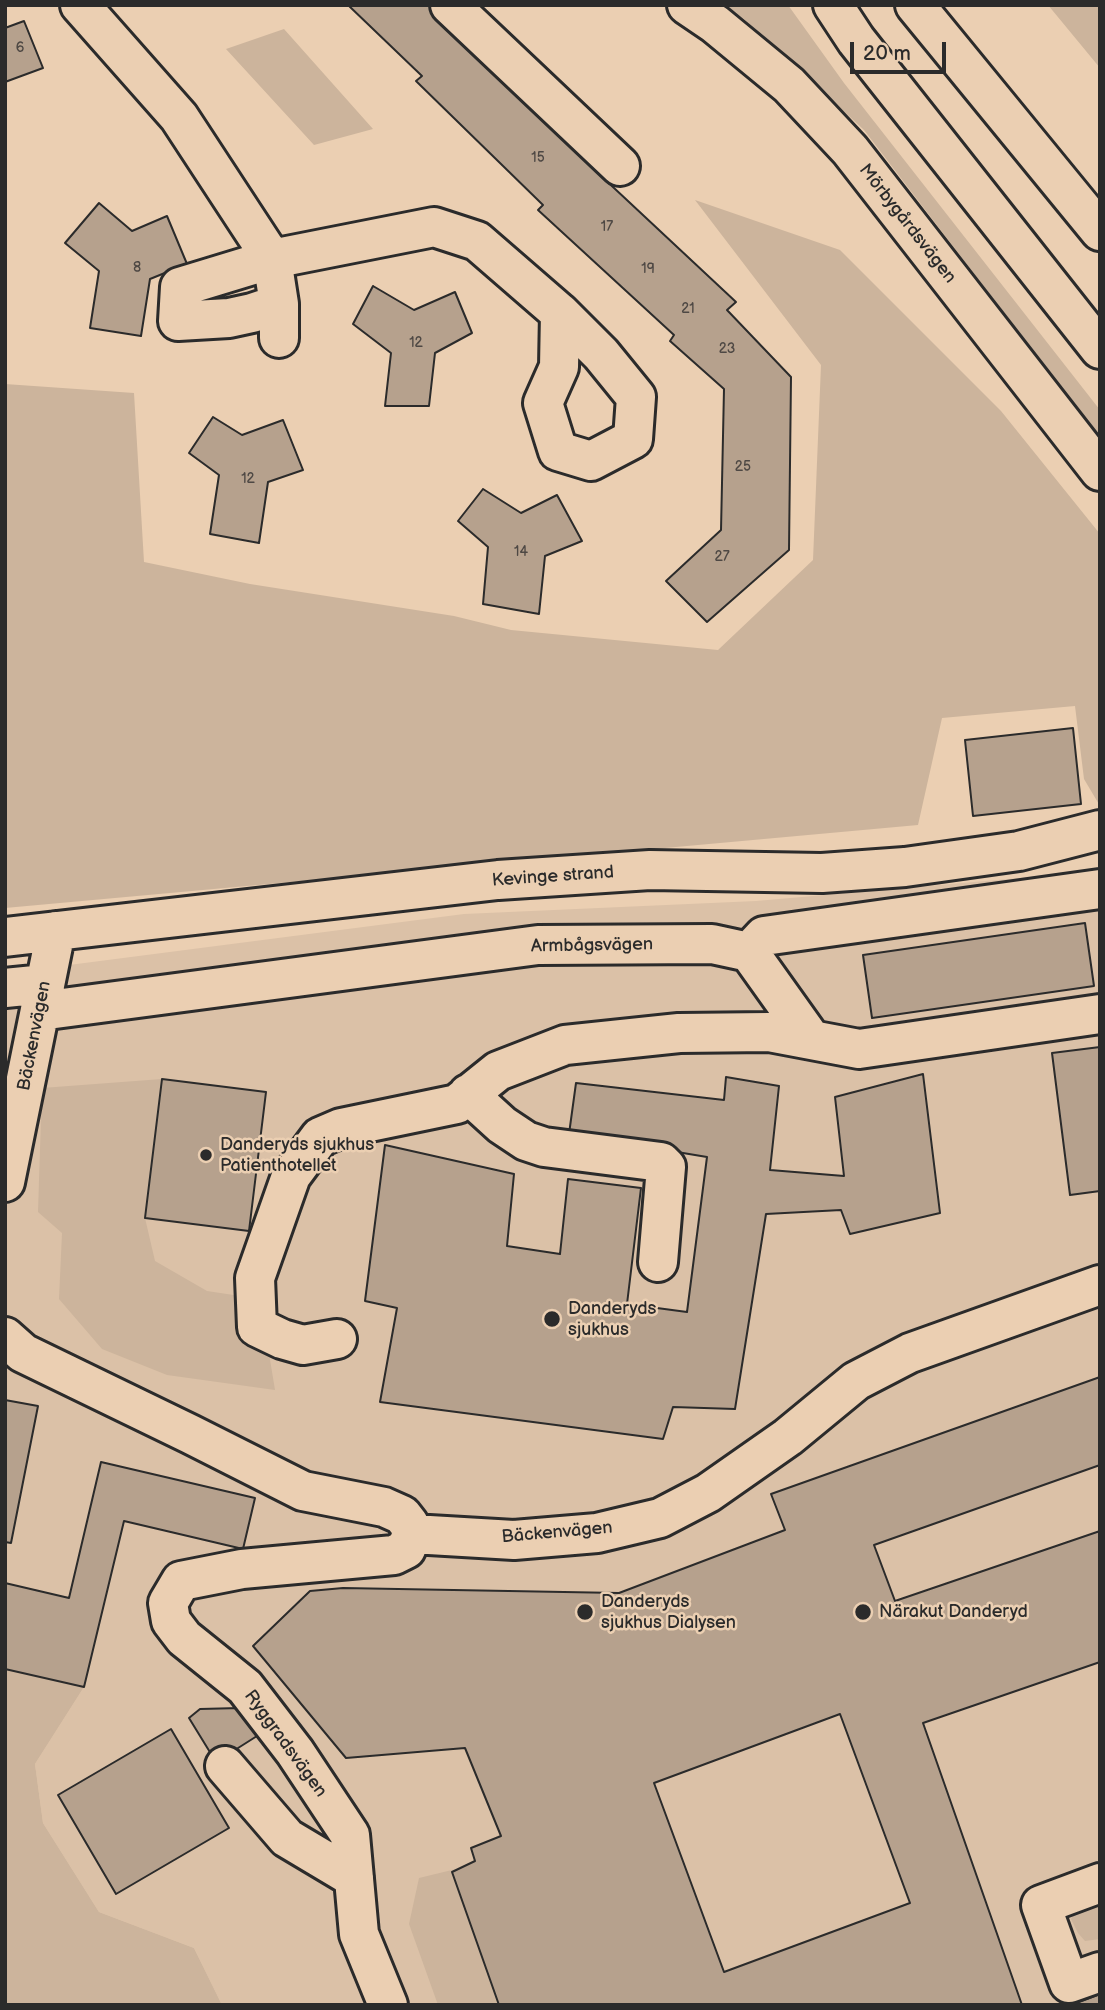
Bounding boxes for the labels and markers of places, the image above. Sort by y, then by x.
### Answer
place label: Danderyds sjukhus Patienthotellet [220,1134,374,1176]
marker: Danderyds sjukhus Patienthotellet [198,1147,214,1163]
place label: Danderyds sjukhus [568,1298,656,1340]
marker: Danderyds sjukhus [542,1309,562,1329]
place label: Danderyds sjukhus Dialysen [601,1591,736,1634]
place label: Närakut Danderyd [879,1601,1028,1623]
marker: Danderyds sjukhus Dialysen [575,1602,595,1622]
marker: Närakut Danderyd [853,1602,873,1622]

